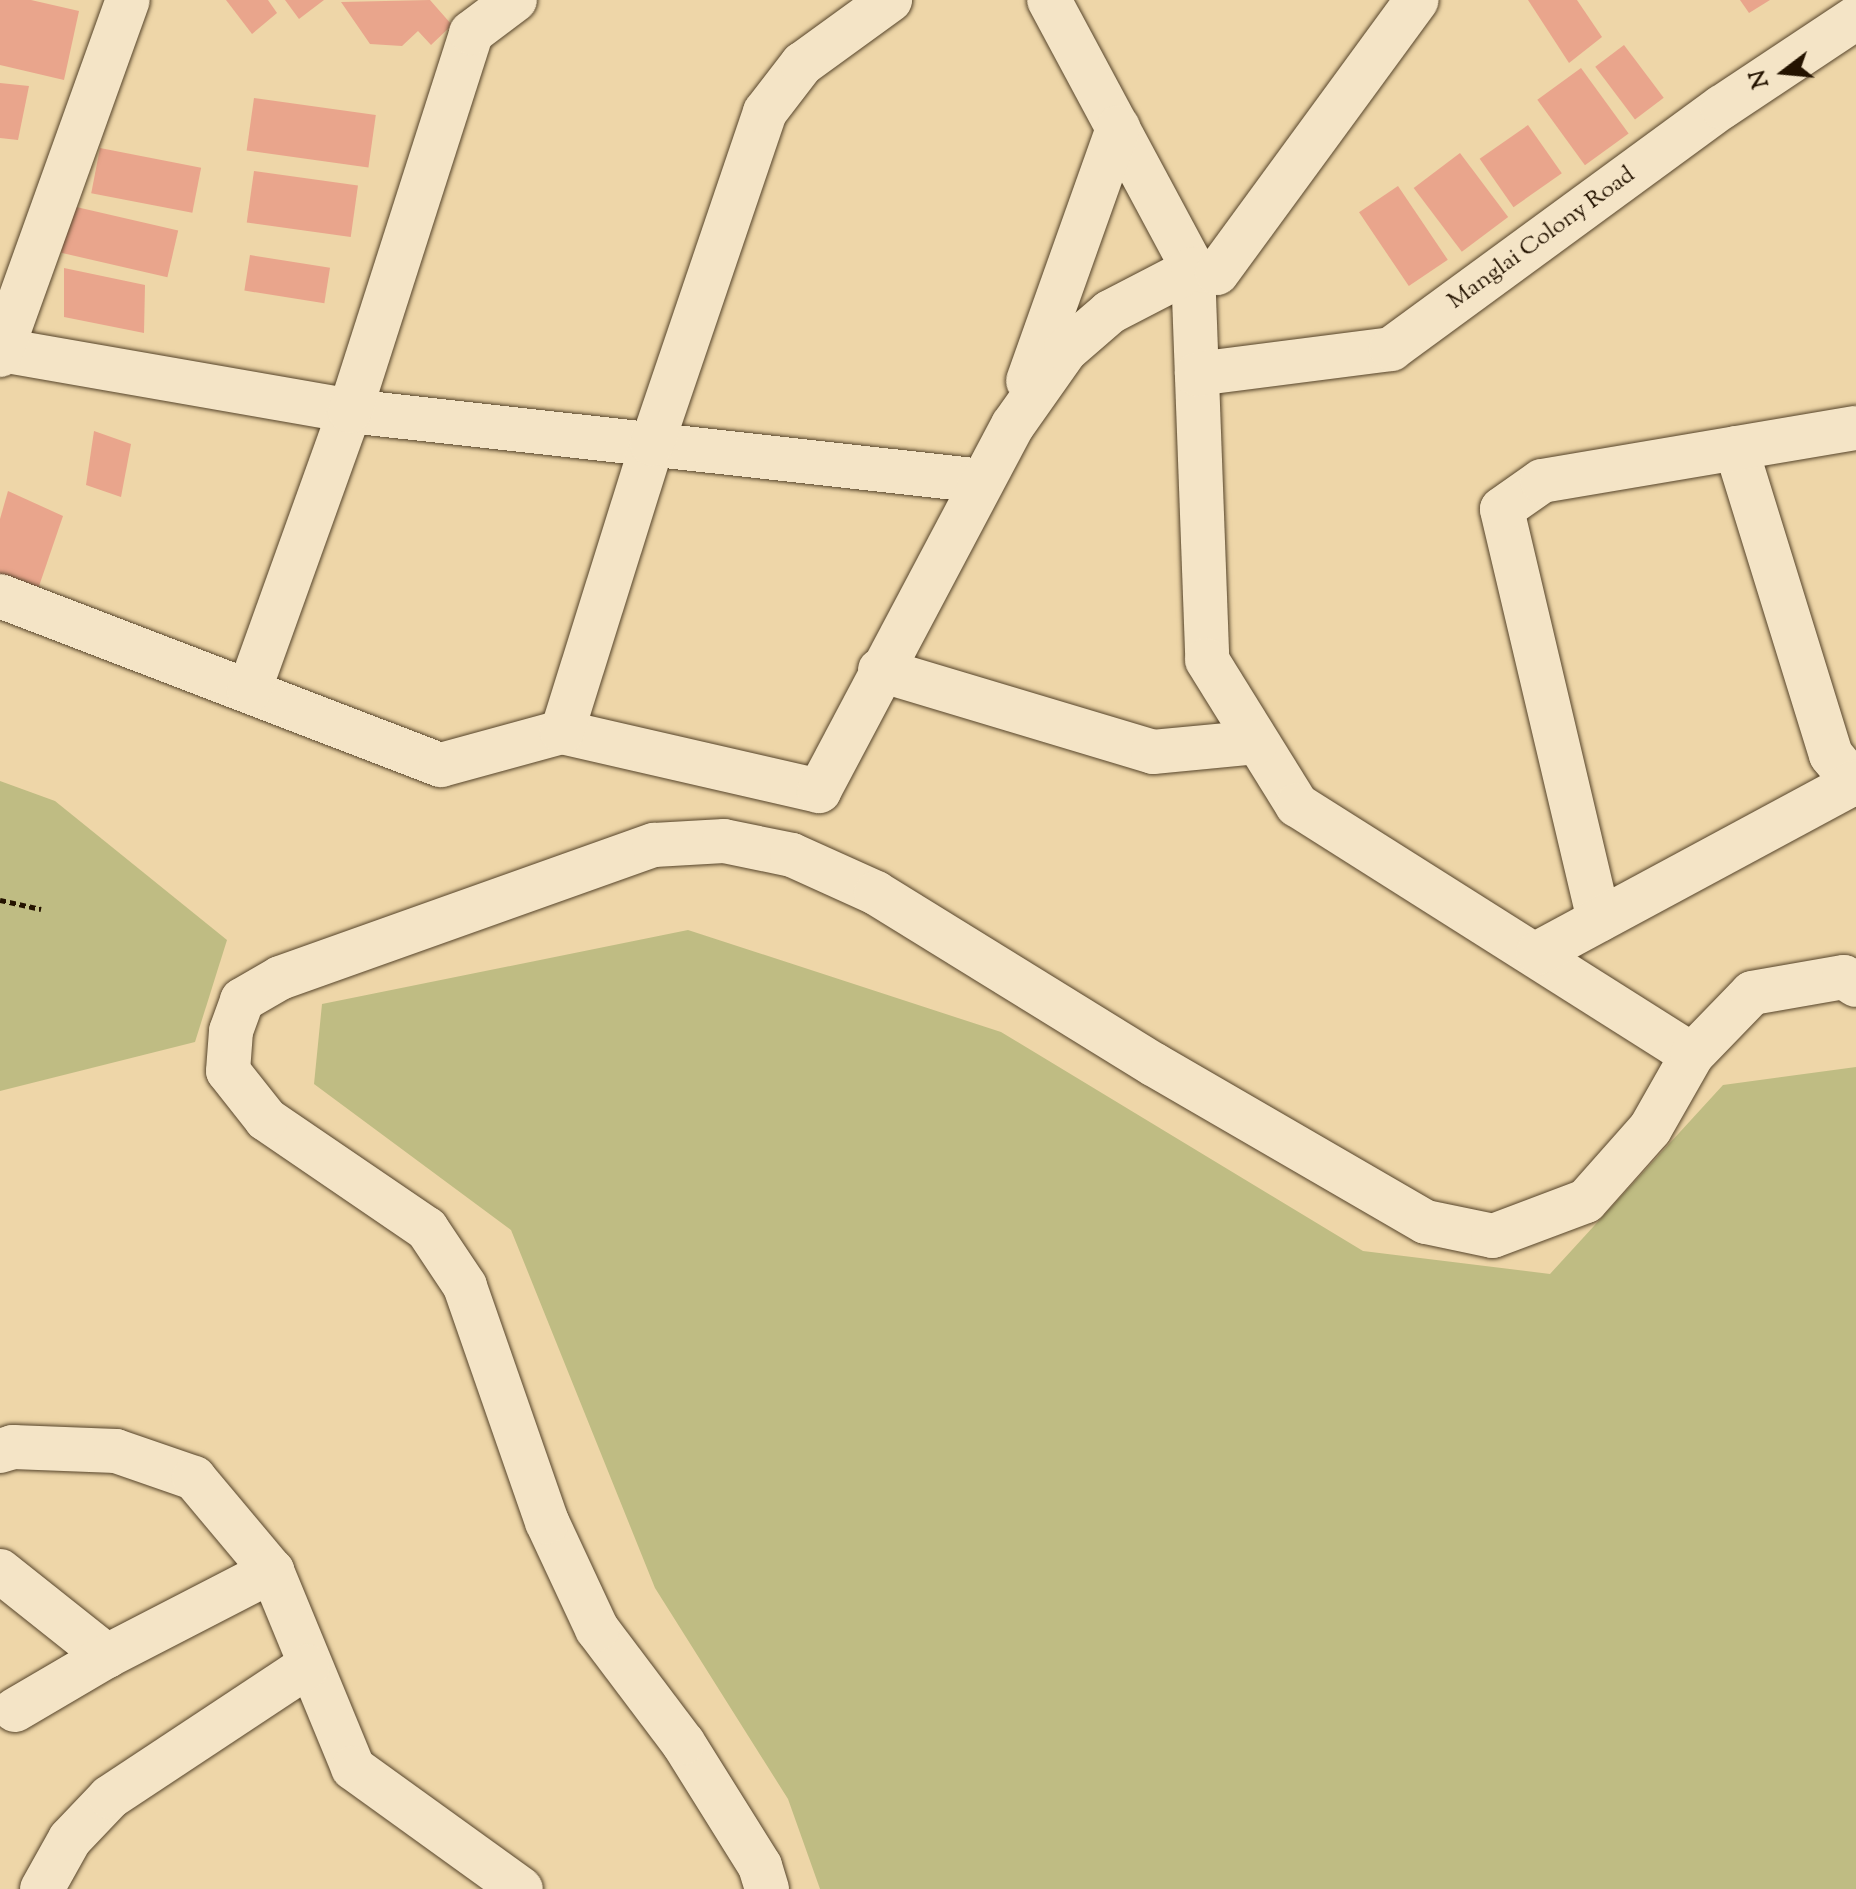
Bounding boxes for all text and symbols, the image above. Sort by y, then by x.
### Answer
north arrow [1744,32,1824,112]
text: N [1743,66,1779,91]
street label: Manglai Colony Road [1443,161,1641,317]

